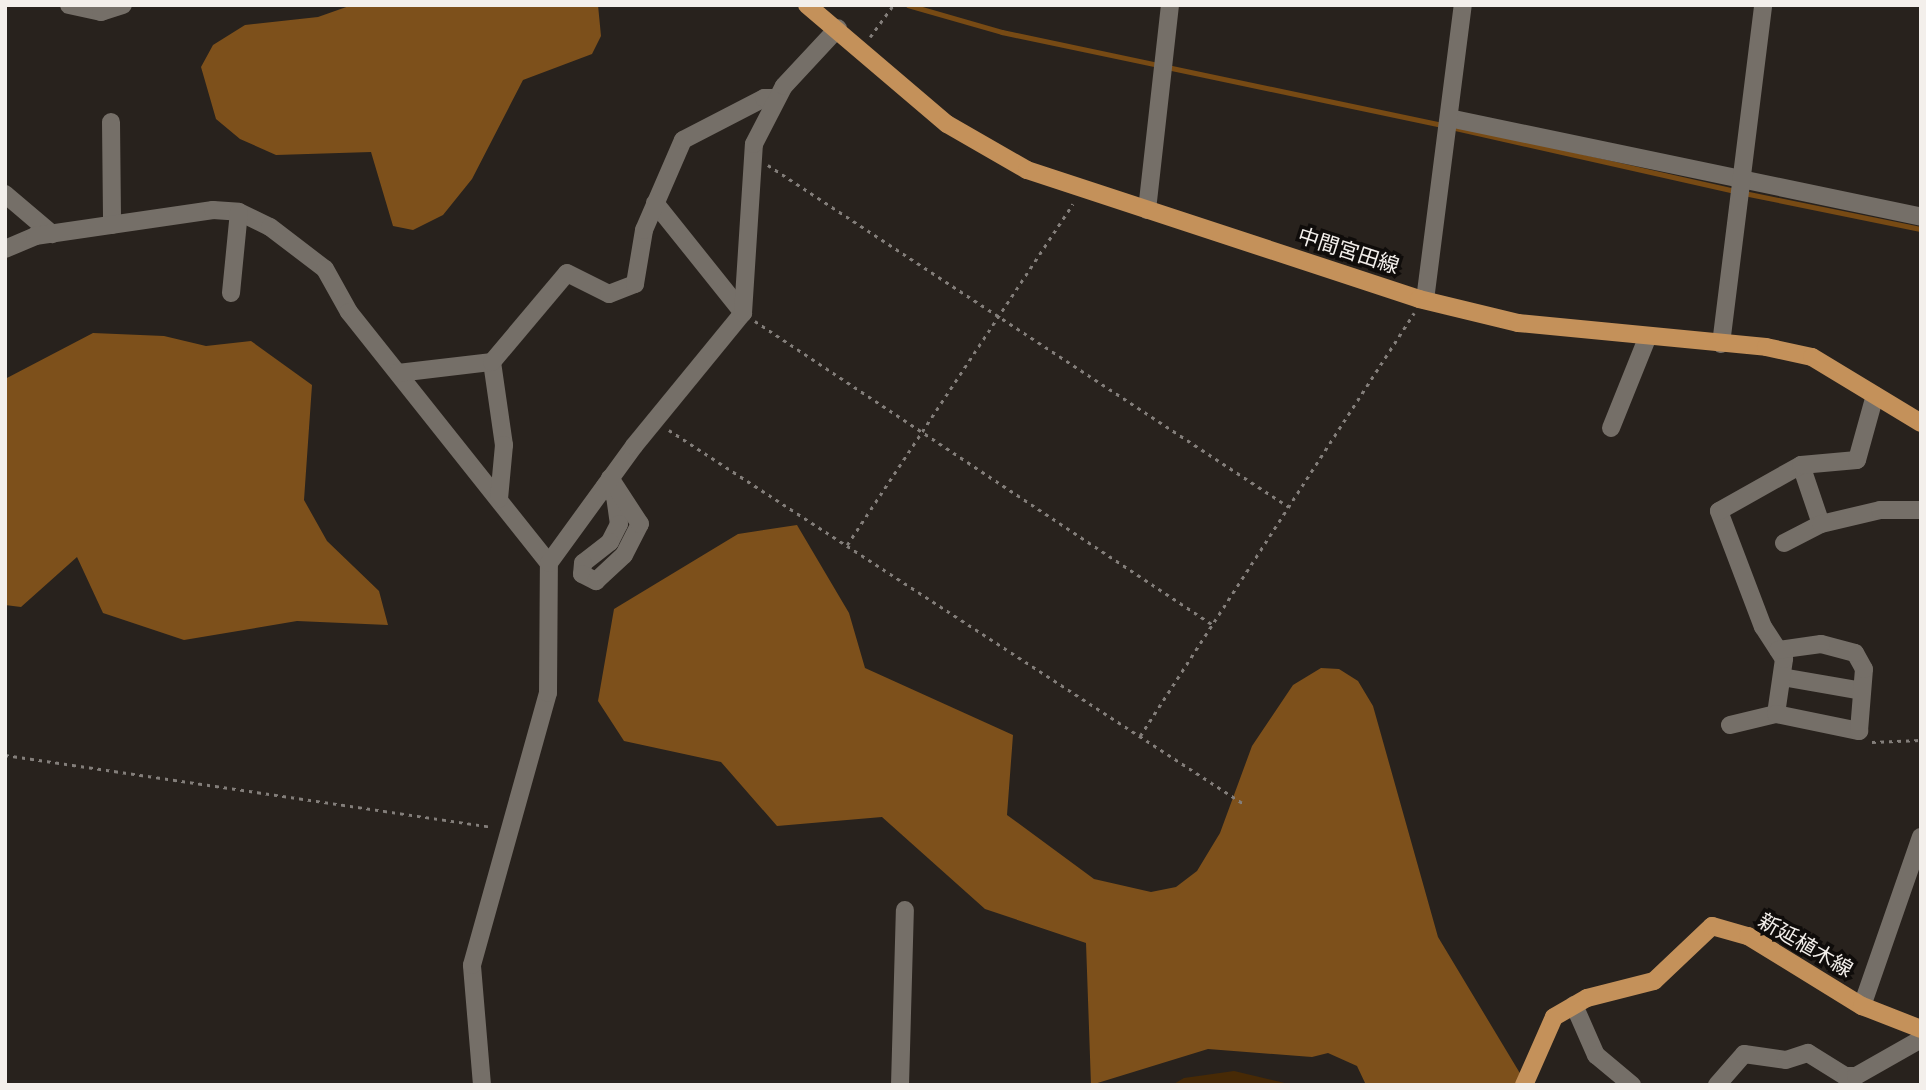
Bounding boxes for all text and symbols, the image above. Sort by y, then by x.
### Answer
street label: 中間宮田線 [1294,224,1402,280]
street label: 新延植木線 [1753,909,1857,983]

